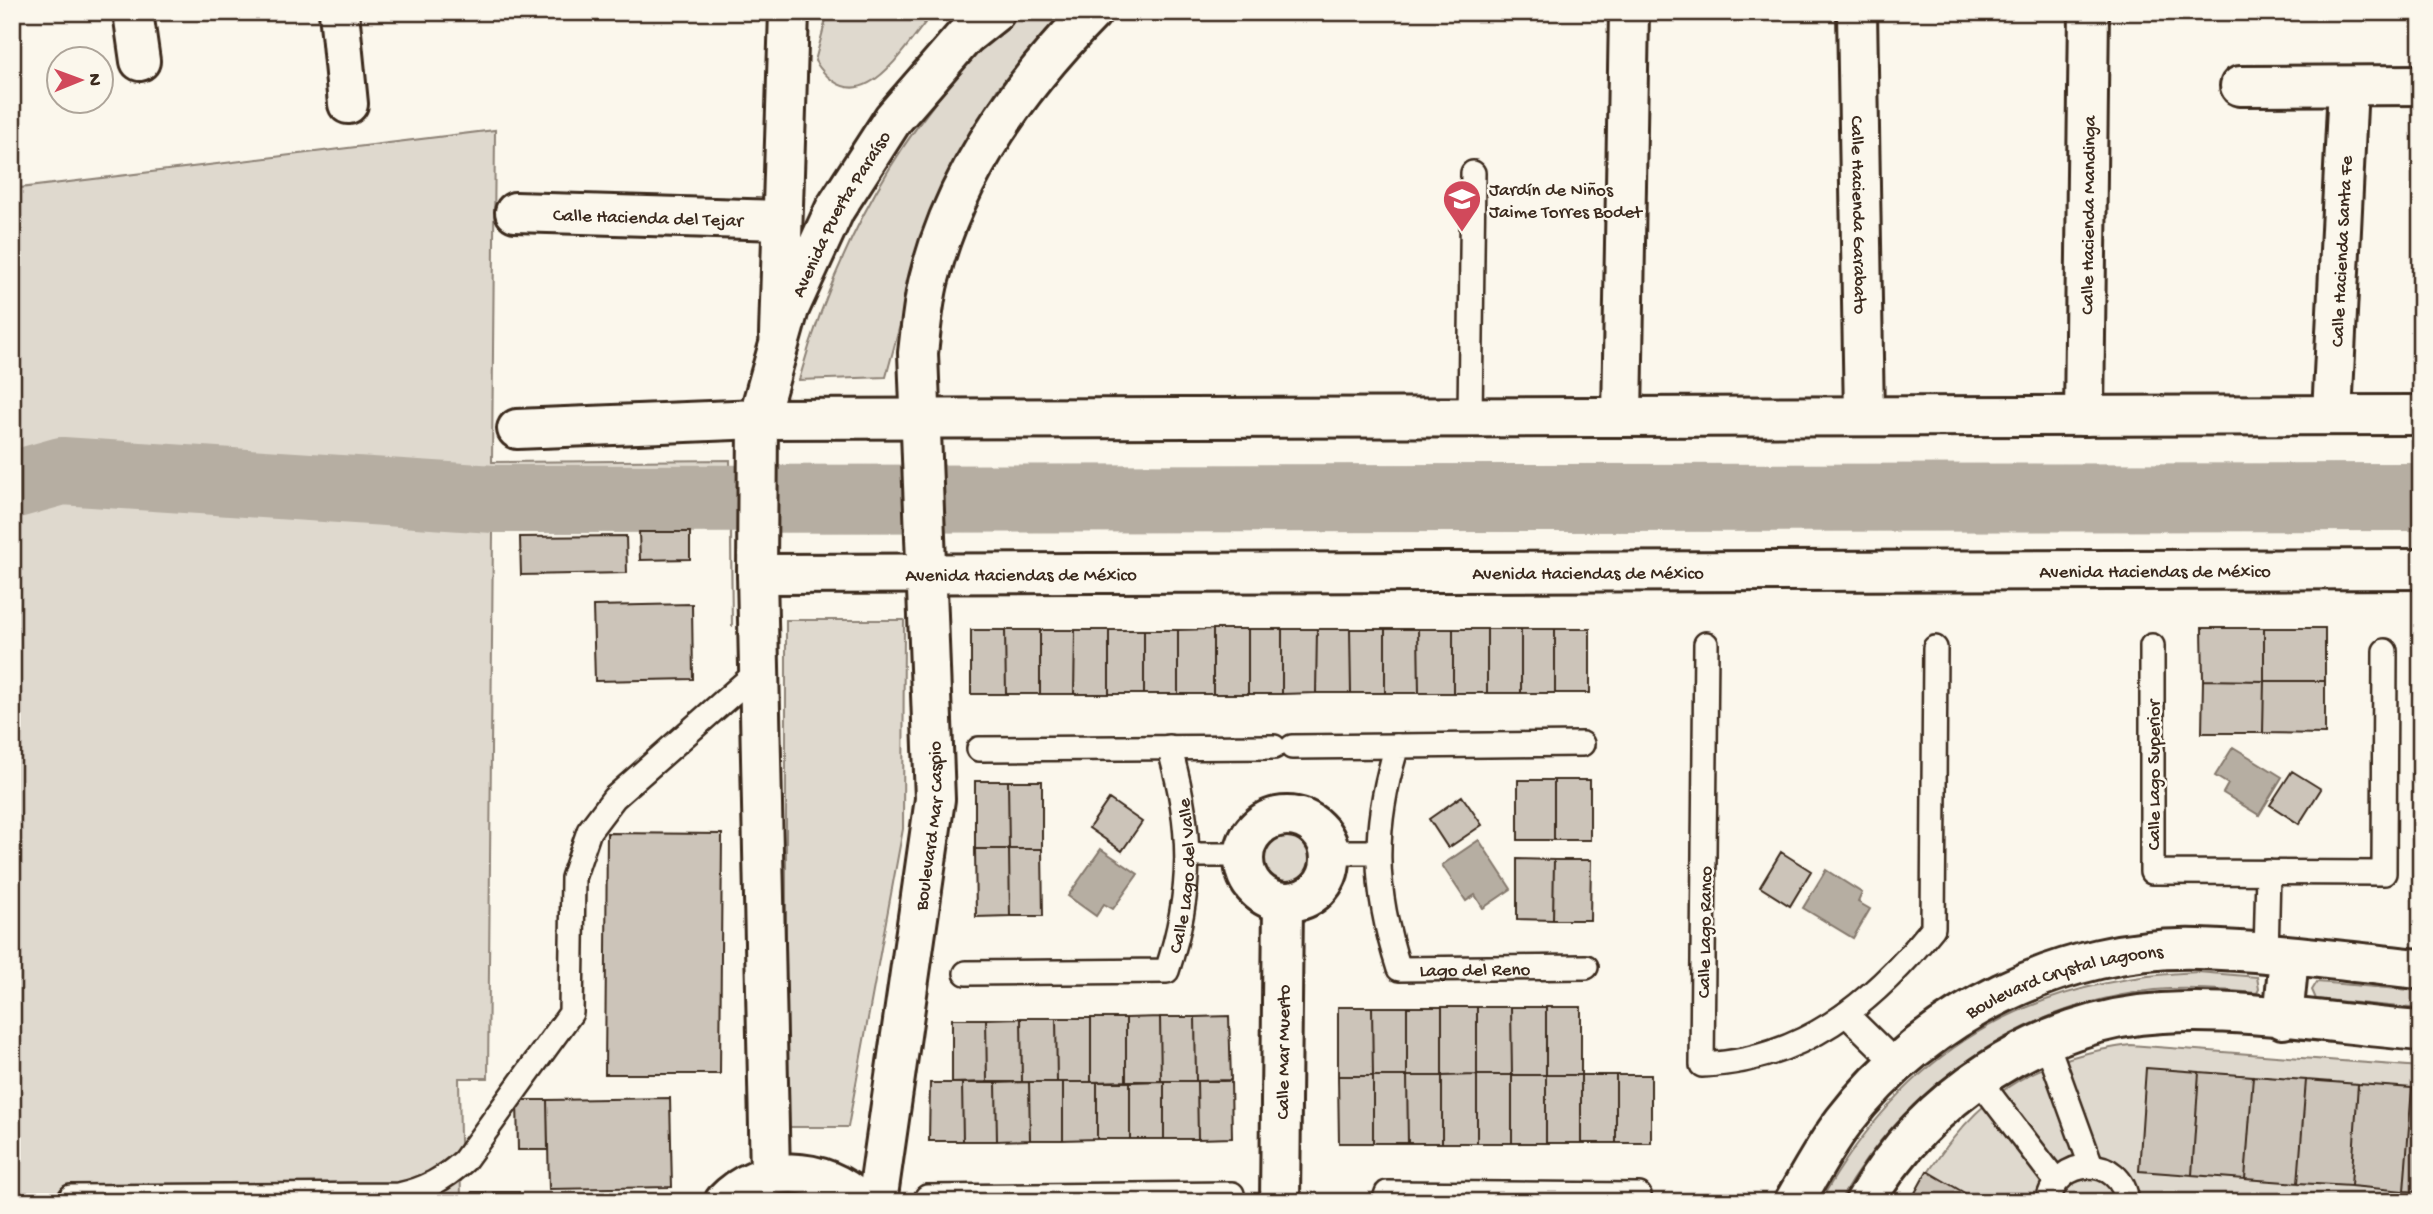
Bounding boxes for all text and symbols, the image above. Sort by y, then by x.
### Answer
north arrow [46,46,116,116]
text: N [82,73,105,86]
street label: Calle Hacienda Mandinga [2077,114,2103,315]
street label: Calle Hacienda Garabato [1844,115,1870,315]
street label: Avenida Puerta Paraíso [788,127,897,302]
street label: Calle Hacienda Santa Fe [2327,155,2360,348]
school or university icon: Jardín de Niños Jaime Torres Bodet [1441,178,1483,233]
place label: Jardín de Niños Jaime Torres Bodet [1489,180,1644,225]
street label: Calle Hacienda del Tejar [552,205,746,234]
street label: Avenida Haciendas de México [2039,561,2271,585]
street label: Avenida Haciendas de México [1472,563,1704,587]
street label: Avenida Haciendas de México [905,565,1137,589]
street label: Calle Lago Superior [2144,697,2167,850]
street label: Boulevard Mar Caspio [911,740,950,913]
street label: Calle Lago del Valle [1165,796,1202,956]
street label: Calle Lago Ranco [1694,866,1719,998]
street label: Boulevard Crystal Lagoons [1961,942,2165,1026]
street label: Lago del Reno [1419,960,1531,984]
street label: Calle Mar Muerto [1273,984,1297,1120]

